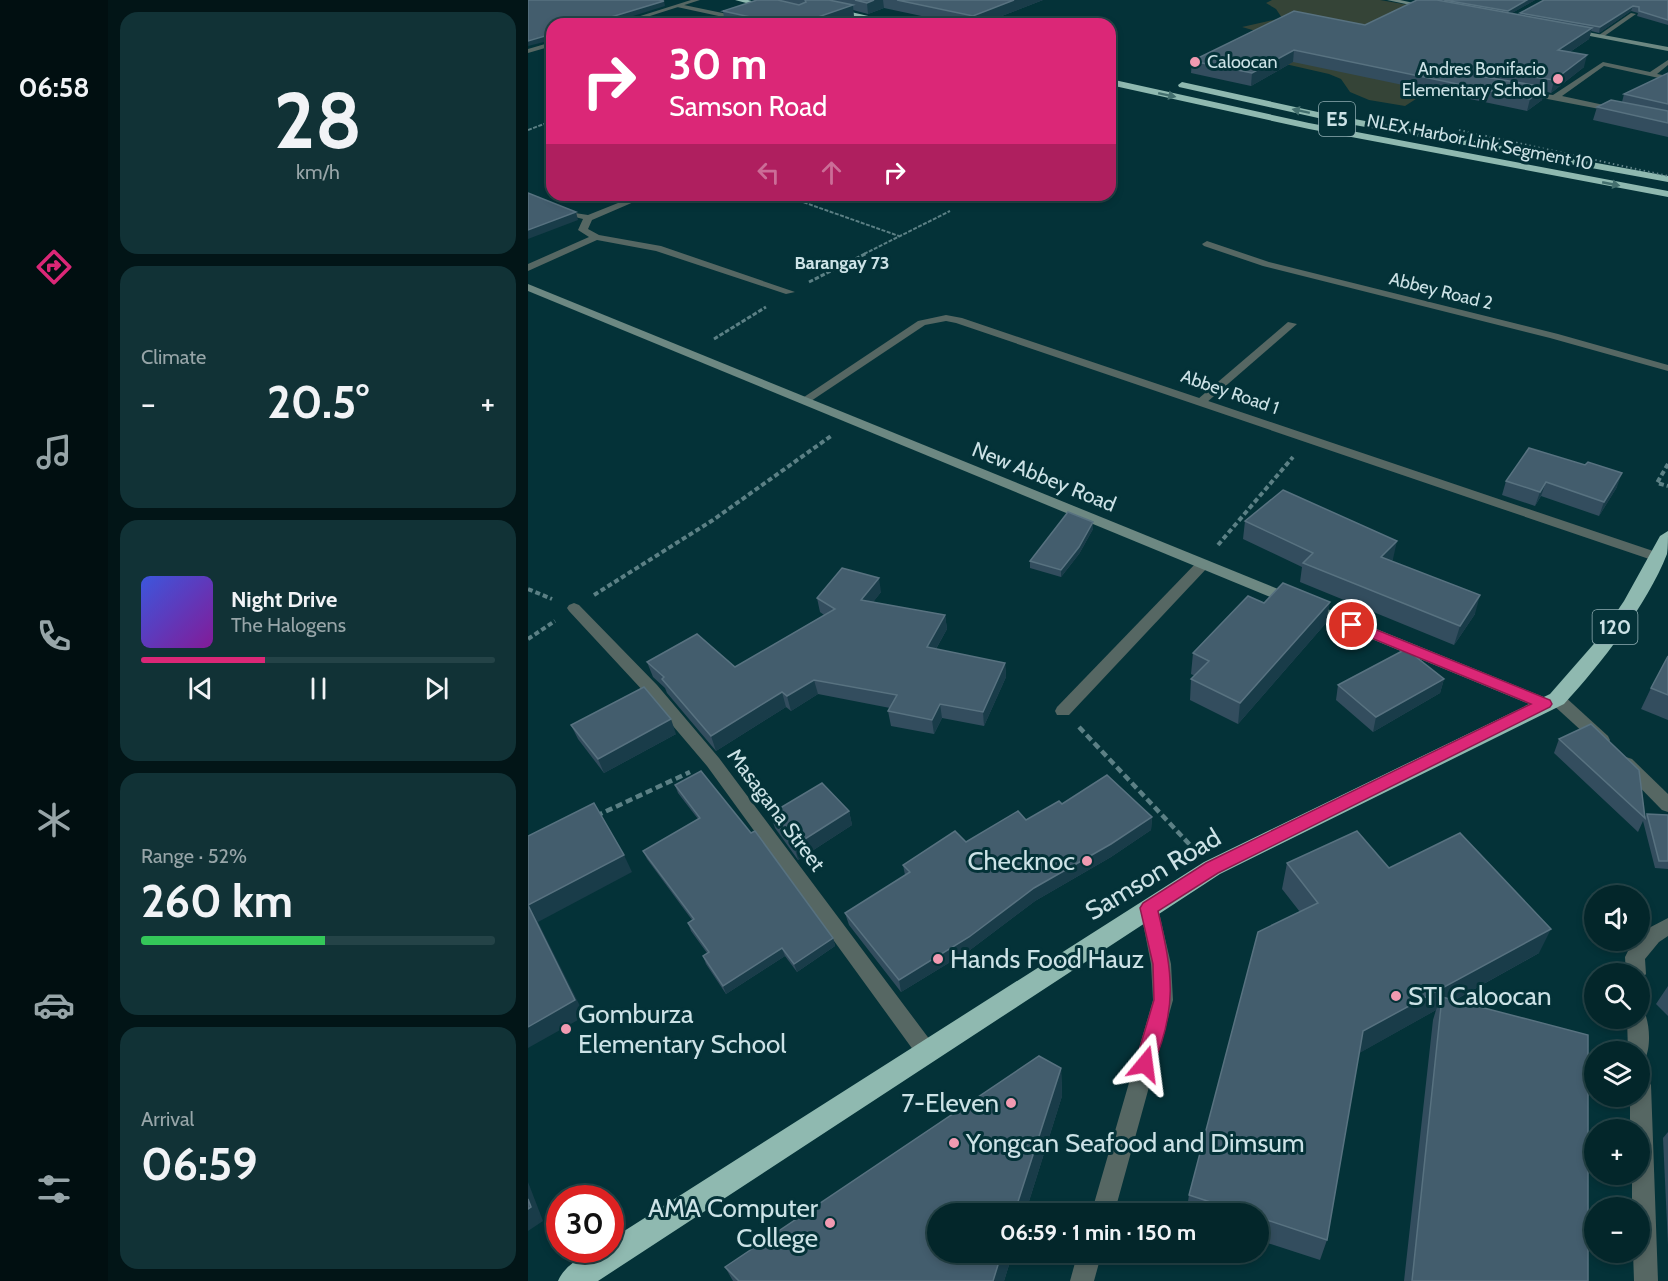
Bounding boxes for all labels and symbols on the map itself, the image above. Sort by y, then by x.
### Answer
place label: Caloocan [1207,51,1278,73]
marker: Caloocan [1188,55,1202,69]
place label: Andres Bonifacio Elementary School [1402,58,1547,101]
marker: Andres Bonifacio Elementary School [1551,72,1565,86]
one-way arrow [1158,91,1177,100]
road number: E5 [1319,102,1355,136]
one-way arrow [1292,106,1311,115]
street label: NLEX Harbor Link Segment 10 [1365,109,1595,175]
one-way arrow [1602,180,1621,189]
district label: Barangay 73 [794,252,890,274]
street label: Abbey Road 2 [1387,268,1495,314]
street label: Abbey Road 1 [1178,365,1282,419]
street label: New Abbey Road [969,436,1120,517]
pin [1326,599,1377,650]
road number: 120 [1592,610,1638,644]
street label: Masagana Street [722,744,831,876]
street label: Samson Road [1079,821,1227,927]
place label: Checknoc [967,845,1075,877]
marker: Checknoc [1080,854,1094,868]
place label: Hands Food Hauz [950,943,1144,975]
marker: Hands Food Hauz [931,952,945,966]
place label: STI Caloocan [1408,980,1551,1012]
marker: STI Caloocan [1389,989,1403,1003]
place label: Gomburza Elementary School [578,998,786,1060]
marker: Gomburza Elementary School [559,1022,573,1036]
position arrow [1113,1032,1177,1096]
place label: 7-Eleven [901,1087,999,1119]
marker: 7-Eleven [1004,1096,1018,1110]
place label: Yongcan Seafood and Dimsum [965,1127,1305,1159]
marker: Yongcan Seafood and Dimsum [947,1136,961,1150]
speed limit sign: 30 [546,1185,624,1263]
place label: AMA Computer College [648,1192,819,1254]
marker: AMA Computer College [823,1216,837,1230]

